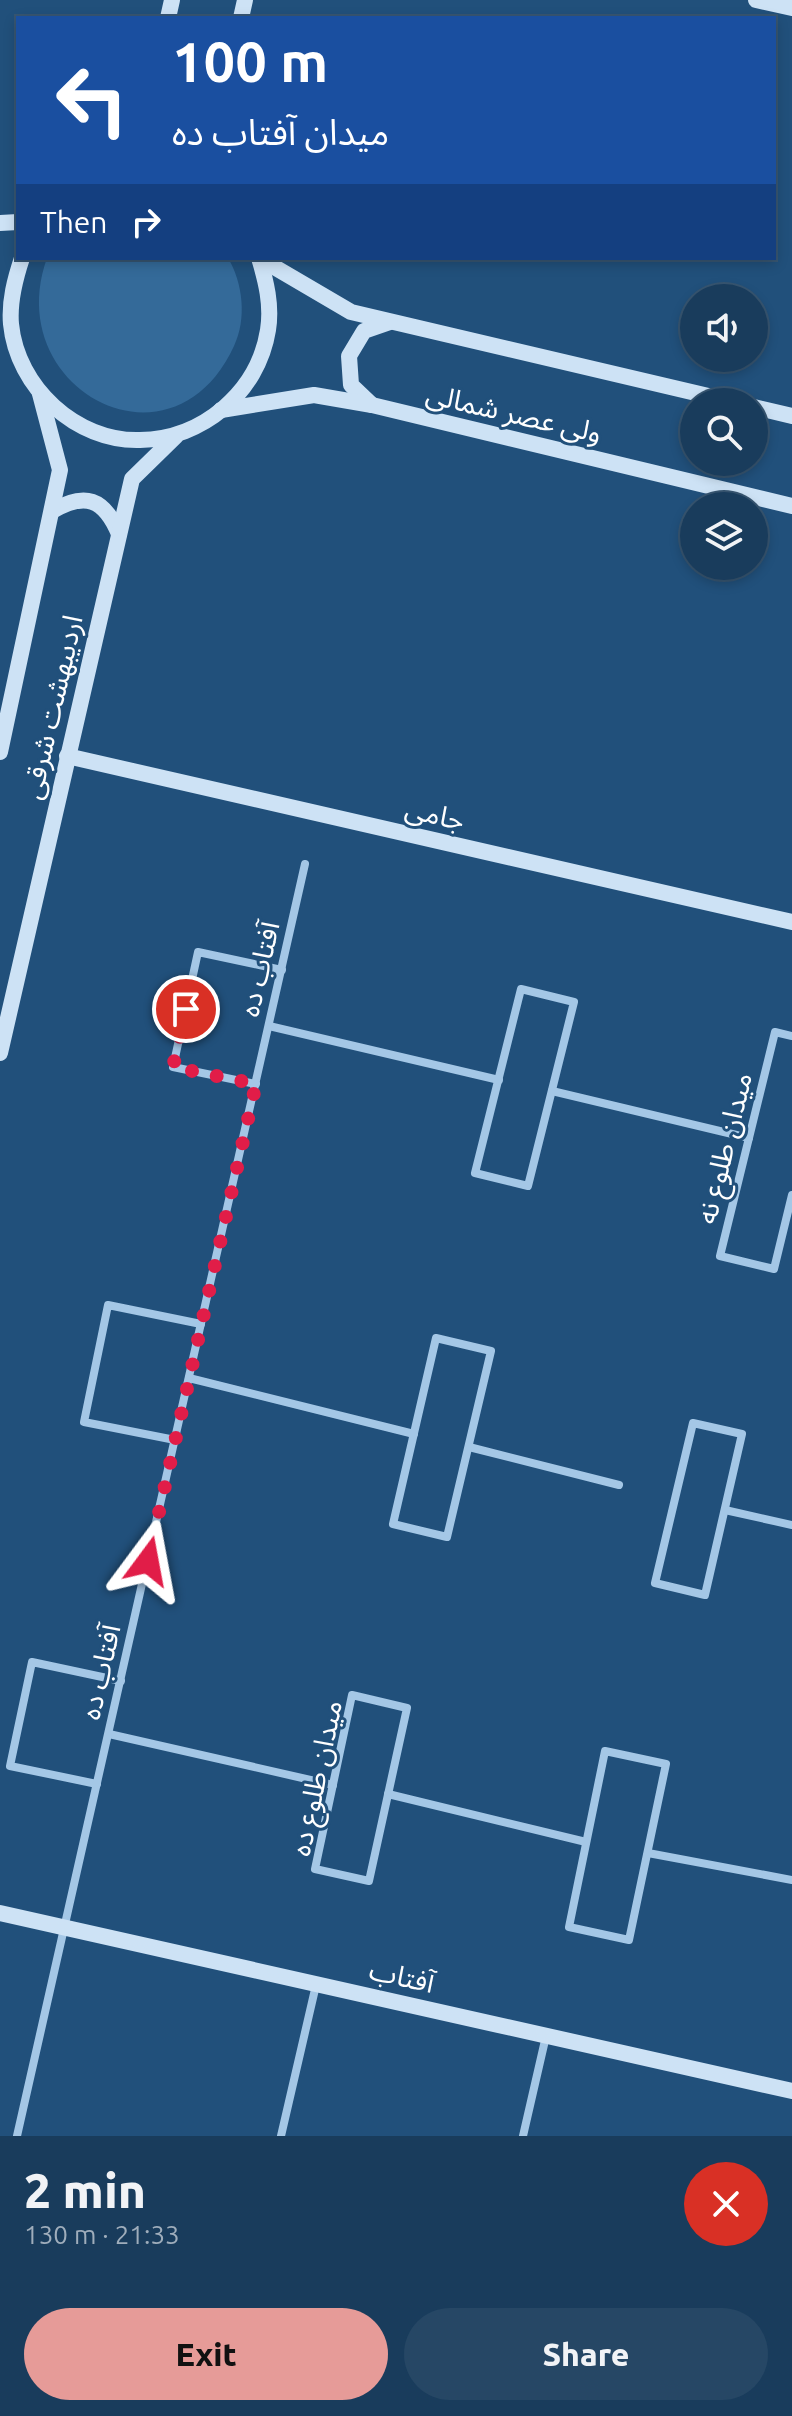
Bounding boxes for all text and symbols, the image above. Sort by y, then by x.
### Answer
text: 100 m [172,30,328,93]
icon: left [40,48,144,152]
text: میدان آفتاب ده [172,111,389,152]
icon: right [124,200,168,244]
text: Then [40,205,108,239]
map controls [680,284,768,580]
button: sound [680,284,768,372]
street label: ولی عصر شمالی [423,377,605,450]
button: search [680,388,768,476]
button: layers [680,492,768,580]
street label: اردیبهشت شرقی [15,612,90,802]
street label: جامی [402,792,468,837]
street label: آفتاب ده [233,917,286,1020]
pin [152,975,220,1043]
icon: arrive [164,987,208,1031]
street label: میدان طلوع نه [690,1069,763,1228]
position arrow [106,1519,190,1603]
street label: آفتاب ده [74,1620,127,1723]
street label: میدان طلوع ده [284,1697,353,1860]
street label: آفتاب [367,1953,439,1999]
button: close [684,2162,768,2246]
text: 2 min [24,2163,146,2217]
text: 130 m · 21:33 [24,2220,180,2249]
button: Exit [24,2308,388,2400]
button: Share [404,2308,768,2400]

